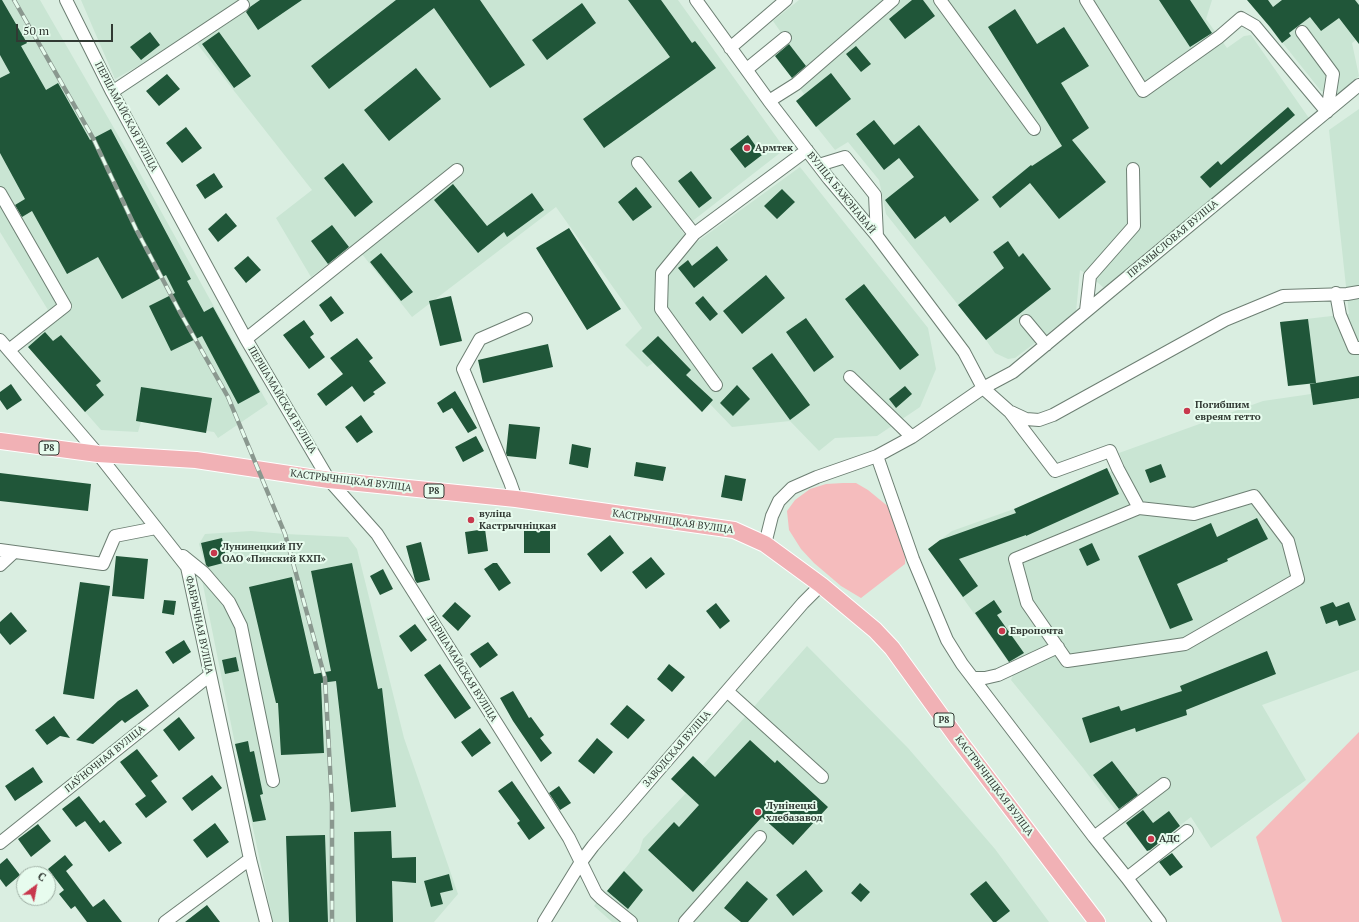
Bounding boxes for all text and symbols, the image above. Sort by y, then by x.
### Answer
scale bar [18,16,115,42]
text: 50 m [23,23,49,38]
street label: ПЕРШАМАЙСКАЯ ВУЛІЦА [92,60,160,174]
place label: Армтек [755,142,793,154]
marker: Армтек [742,143,752,153]
street label: ВУЛІЦА БАЖЭНАВАЙ [804,150,878,236]
street label: ПРАМЫСЛОВАЯ ВУЛІЦА [1125,197,1221,281]
street label: ПЕРШАМАЙСКАЯ ВУЛІЦА [245,344,319,456]
place label: Погибшим евреям гетто [1195,399,1261,422]
marker: Погибшим евреям гетто [1182,406,1192,416]
road number: Р8 [39,441,59,455]
street label: КАСТРЫЧНІЦКАЯ ВУЛІЦА [290,468,412,494]
road number: Р8 [424,484,444,498]
place label: вуліца Кастрычніцкая [479,508,556,532]
street label: КАСТРЫЧНІЦКАЯ ВУЛІЦА [612,508,734,536]
marker: вуліца Кастрычніцкая [466,515,476,525]
place label: Лунинецкий ПУ ОАО «Пинский КХП» [222,541,326,564]
marker: Лунинецкий ПУ ОАО «Пинский КХП» [209,548,219,558]
street label: ФАБРЫЧНАЯ ВУЛІЦА [183,575,215,675]
street label: ПЕРШАМАЙСКАЯ ВУЛІЦА [424,614,500,724]
place label: Европочта [1010,625,1063,637]
marker: Европочта [997,626,1007,636]
street label: ЗАВОДСКАЯ ВУЛІЦА [641,708,713,790]
road number: Р8 [934,713,954,727]
street label: ПАЎНОЧНАЯ ВУЛІЦА [62,723,148,795]
street label: КАСТРЫЧНІЦКАЯ ВУЛІЦА [952,734,1036,838]
place label: Лунінецкі хлебазавод [766,800,822,824]
marker: Лунінецкі хлебазавод [753,807,763,817]
place label: АДС [1159,833,1180,845]
marker: АДС [1146,834,1156,844]
north arrow [16,866,56,906]
text: С [35,869,49,885]

